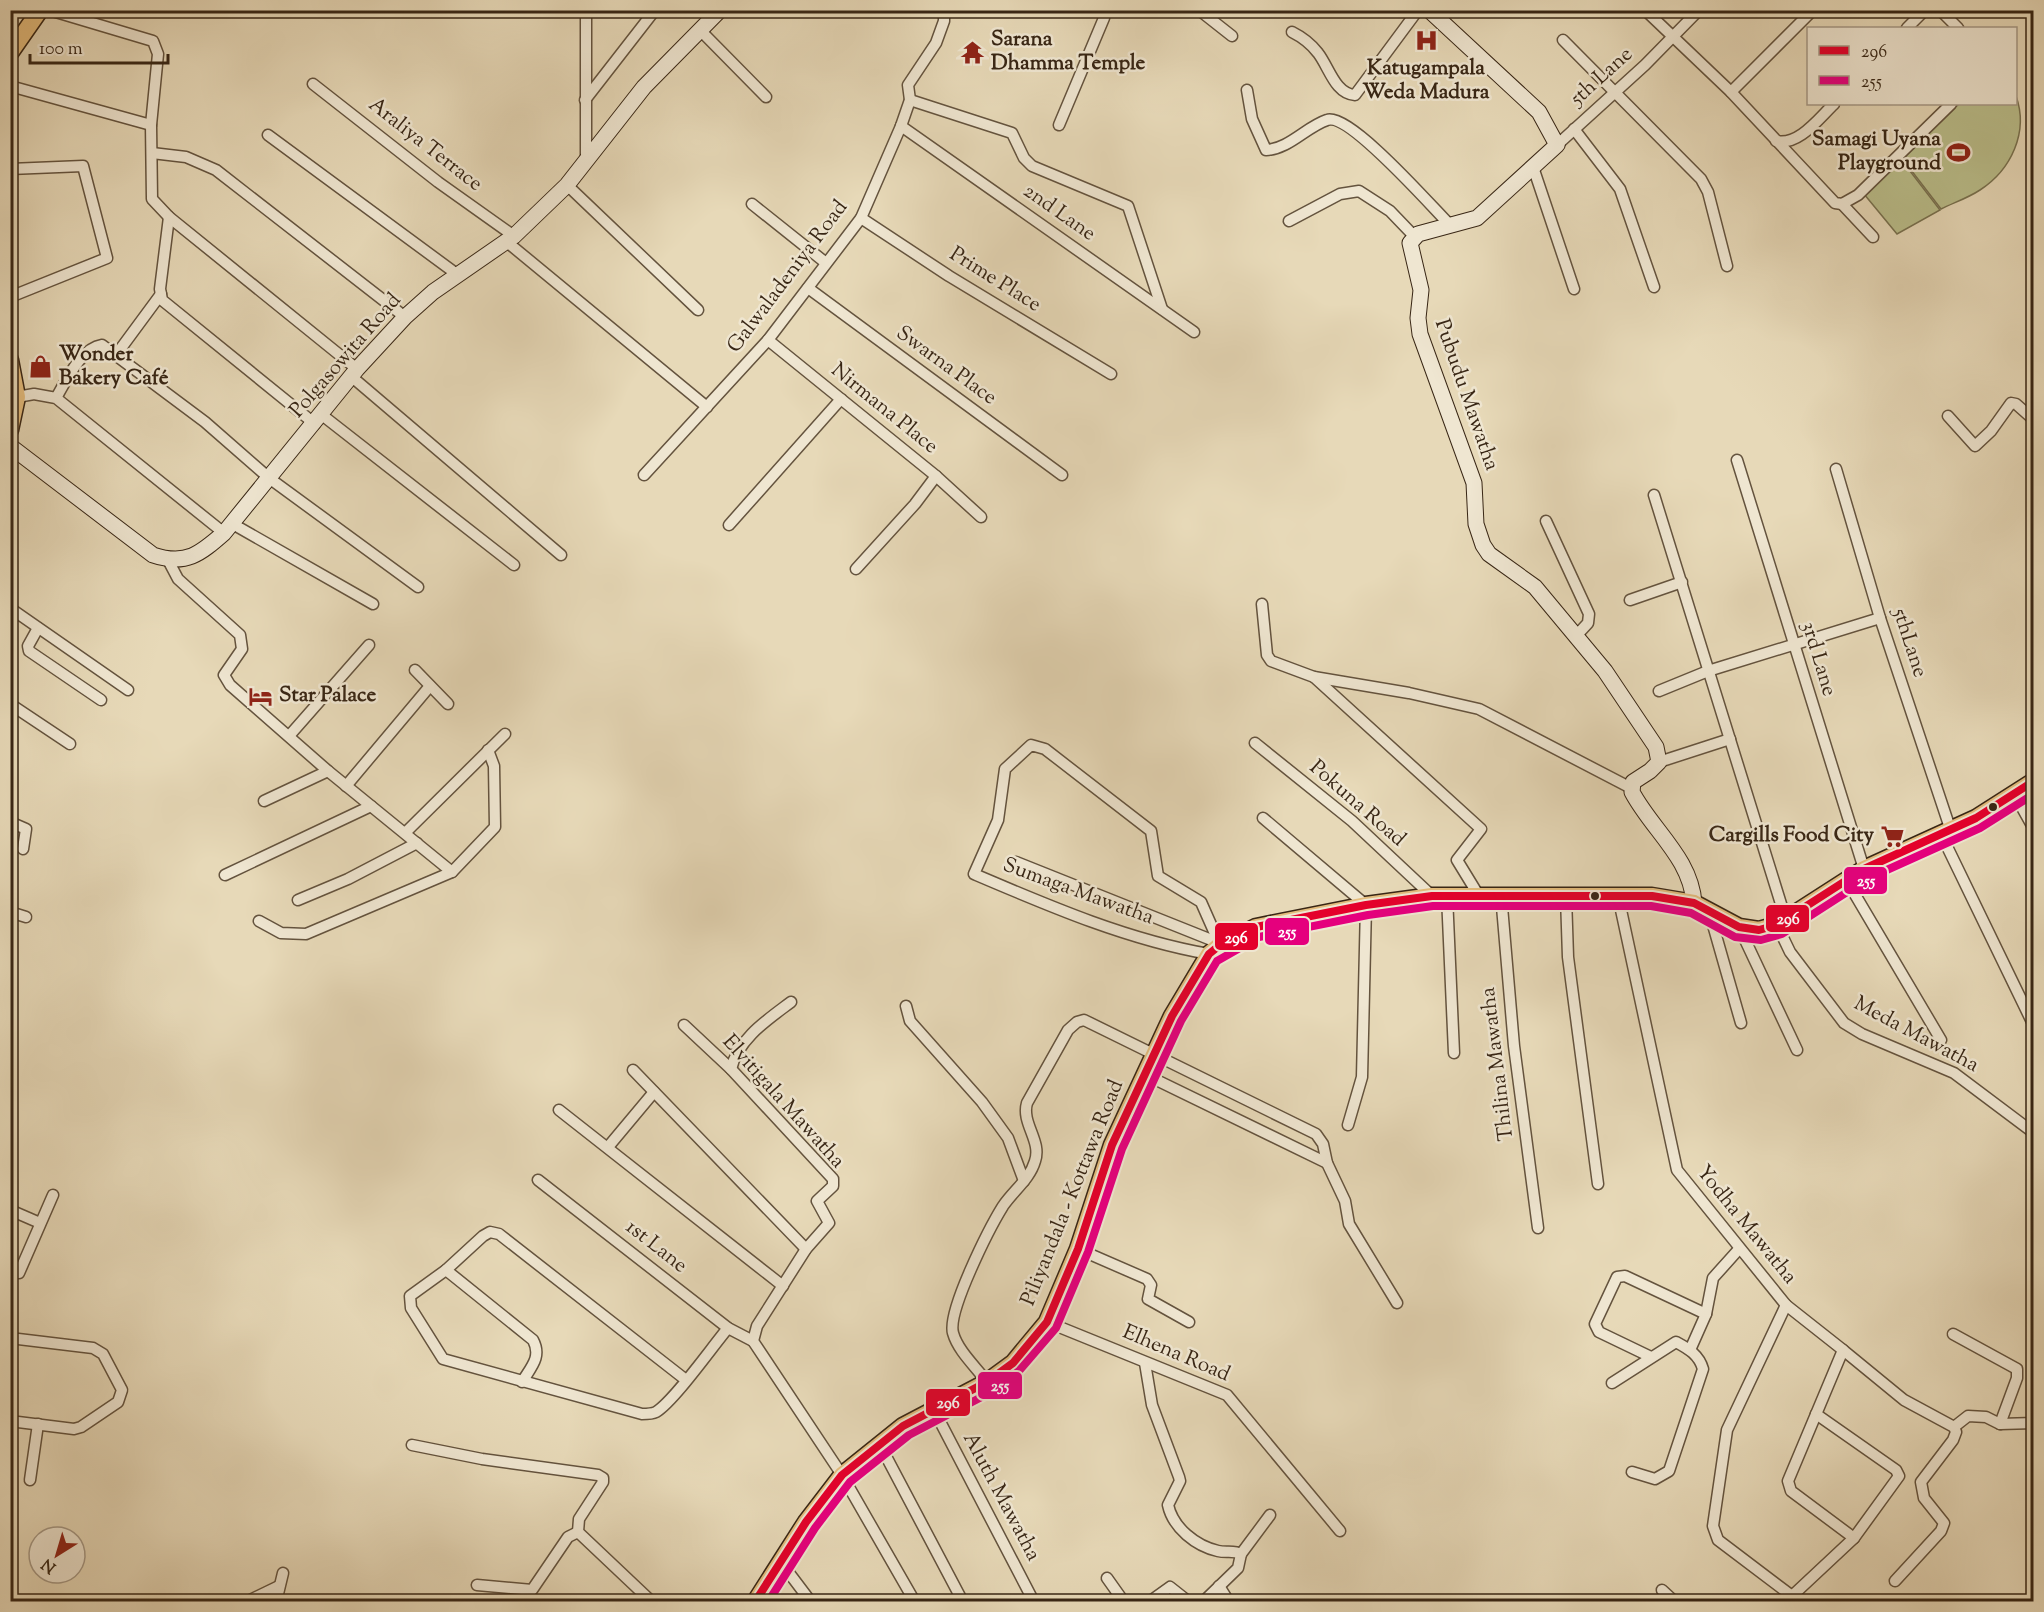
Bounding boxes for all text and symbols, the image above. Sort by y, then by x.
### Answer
place label: Sarana Dhamma Temple [991,25,1146,79]
scale bar [30,27,168,65]
legend [1807,27,2017,105]
hospital icon: Katugampala Weda Madura [1413,28,1439,54]
text: 100 m [39,37,83,63]
temple icon: Sarana Dhamma Temple [960,39,986,65]
text: 296 [1861,40,1887,66]
street label: 5th Lane [1563,41,1640,114]
place label: Katugampala Weda Madura [1362,54,1490,108]
text: 255 [1861,70,1882,96]
street label: Araliya Terrace [362,91,488,199]
place label: Samagi Uyana Playground [1812,125,1941,179]
sports icon: Samagi Uyana Playground [1946,139,1972,165]
street label: 2nd Lane [1017,177,1101,249]
street label: Galwaladeniya Road [720,194,856,360]
street label: Prime Place [943,240,1047,320]
street label: Polgasowita Road [283,287,409,425]
street label: Pubudu Mawatha [1426,315,1506,475]
street label: Swarna Place [889,319,1003,413]
place label: Wonder Bakery Café [59,340,169,394]
shop icon: Wonder Bakery Café [28,354,54,380]
street label: Nirmana Place [824,356,944,462]
street label: 5thLane [1883,604,1934,681]
street label: 3rd Lane [1792,618,1844,700]
place label: Star Palace [279,681,376,711]
hotel icon: Star Palace [248,683,274,709]
street label: Pokuna Road [1302,754,1412,855]
unlabelled marker [1987,801,1999,813]
place label: Cargills Food City [1709,821,1875,851]
supermarket icon: Cargills Food City [1879,823,1905,849]
street label: Sumaga Mawatha [998,851,1158,933]
line badge: 255 [1843,866,1888,895]
text: 255 [1857,871,1876,894]
unlabelled marker [1589,890,1601,902]
line badge: 296 [1765,904,1810,933]
text: 296 [1776,909,1800,932]
line badge: 255 [1264,917,1310,946]
line badge: 296 [1214,922,1259,951]
text: 255 [1278,922,1297,945]
text: 296 [1224,928,1248,951]
street label: Thilina Mawatha [1474,985,1522,1143]
street label: Meda Mawatha [1848,989,1984,1081]
street label: Elvitigala Mawatha [715,1028,852,1176]
street label: Piliyandala - Kottawa Road [1014,1075,1132,1310]
street label: Yodha Mawatha [1688,1159,1804,1291]
street label: 1st Lane [619,1213,693,1281]
street label: Elhena Road [1118,1318,1235,1390]
line badge: 255 [977,1371,1023,1400]
text: 255 [991,1376,1010,1399]
line badge: 296 [925,1388,971,1417]
text: 296 [936,1393,960,1416]
street label: Aluth Mawatha [954,1427,1048,1567]
north arrow [27,1525,87,1585]
text: N [37,1552,62,1578]

